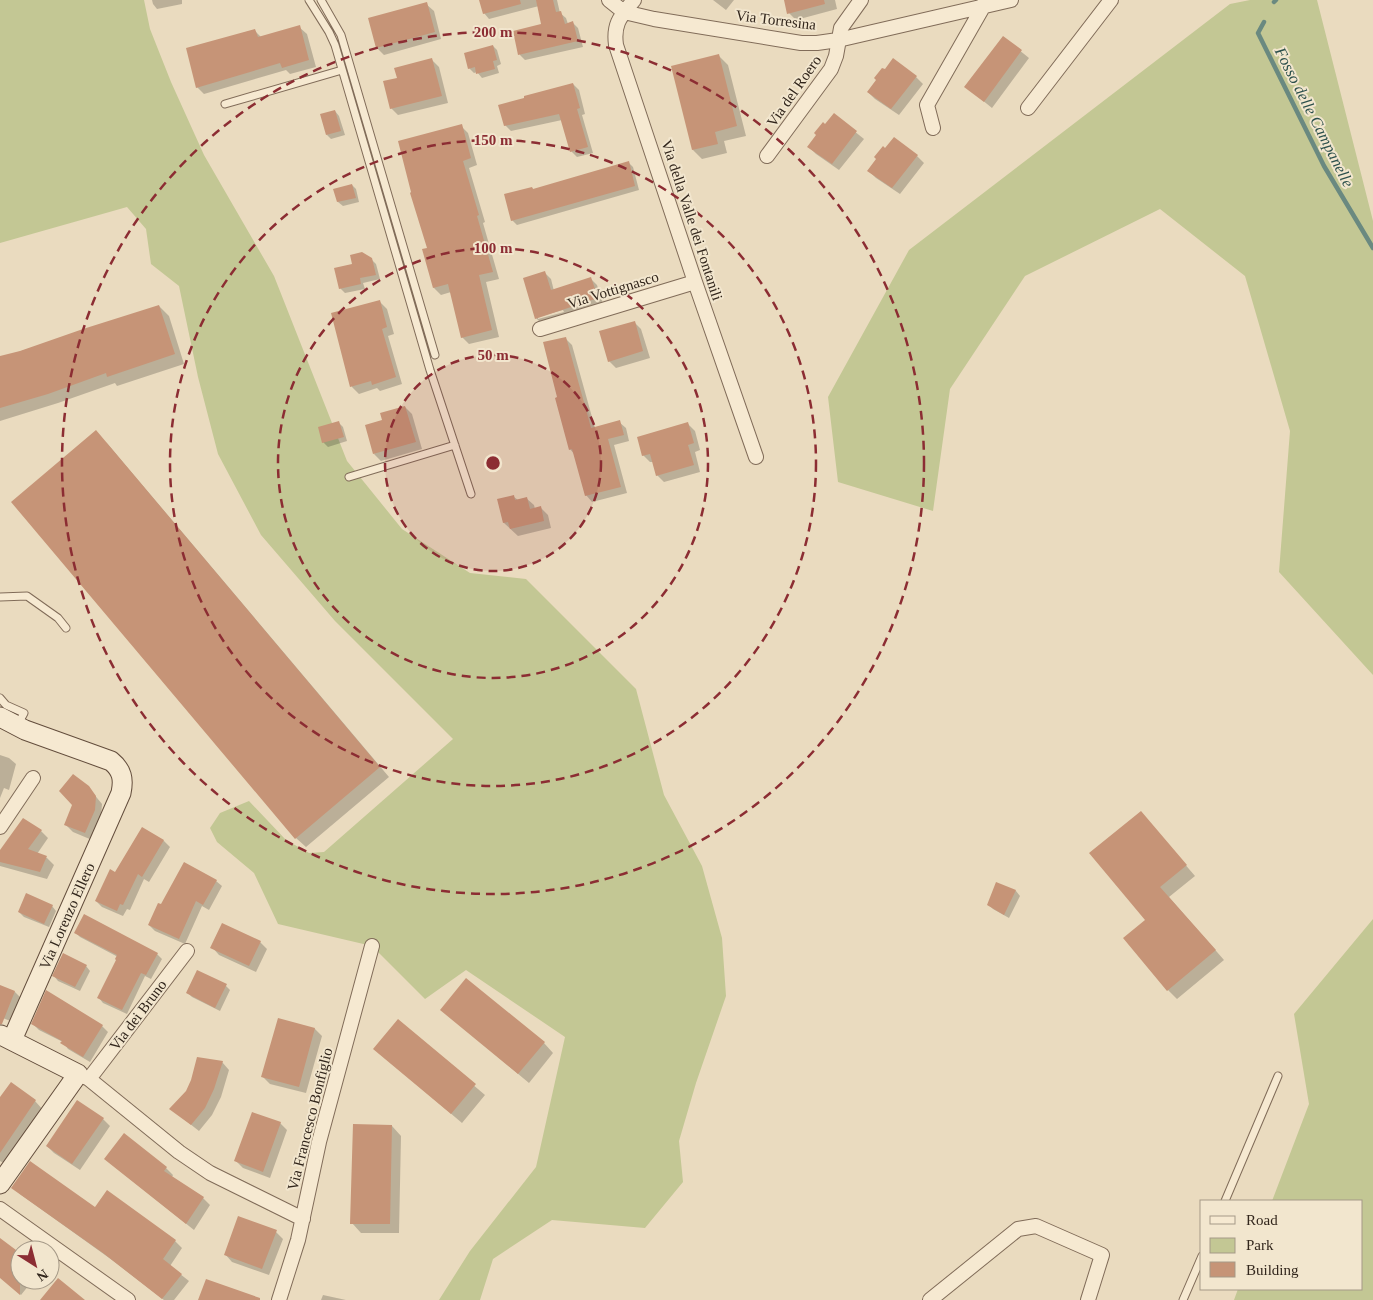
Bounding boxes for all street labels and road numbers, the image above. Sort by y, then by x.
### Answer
street label: Via Torresina [735,7,817,33]
street label: Via del Roero [764,52,824,130]
street label: Via della Valle dei Fontanili [658,138,726,302]
street label: Via Vottignasco [565,268,661,312]
street label: Via Lorenzo Ellero [36,860,98,972]
street label: Via dei Bruno [106,977,170,1053]
street label: Via Francesco Bonfiglio [285,1046,335,1192]

